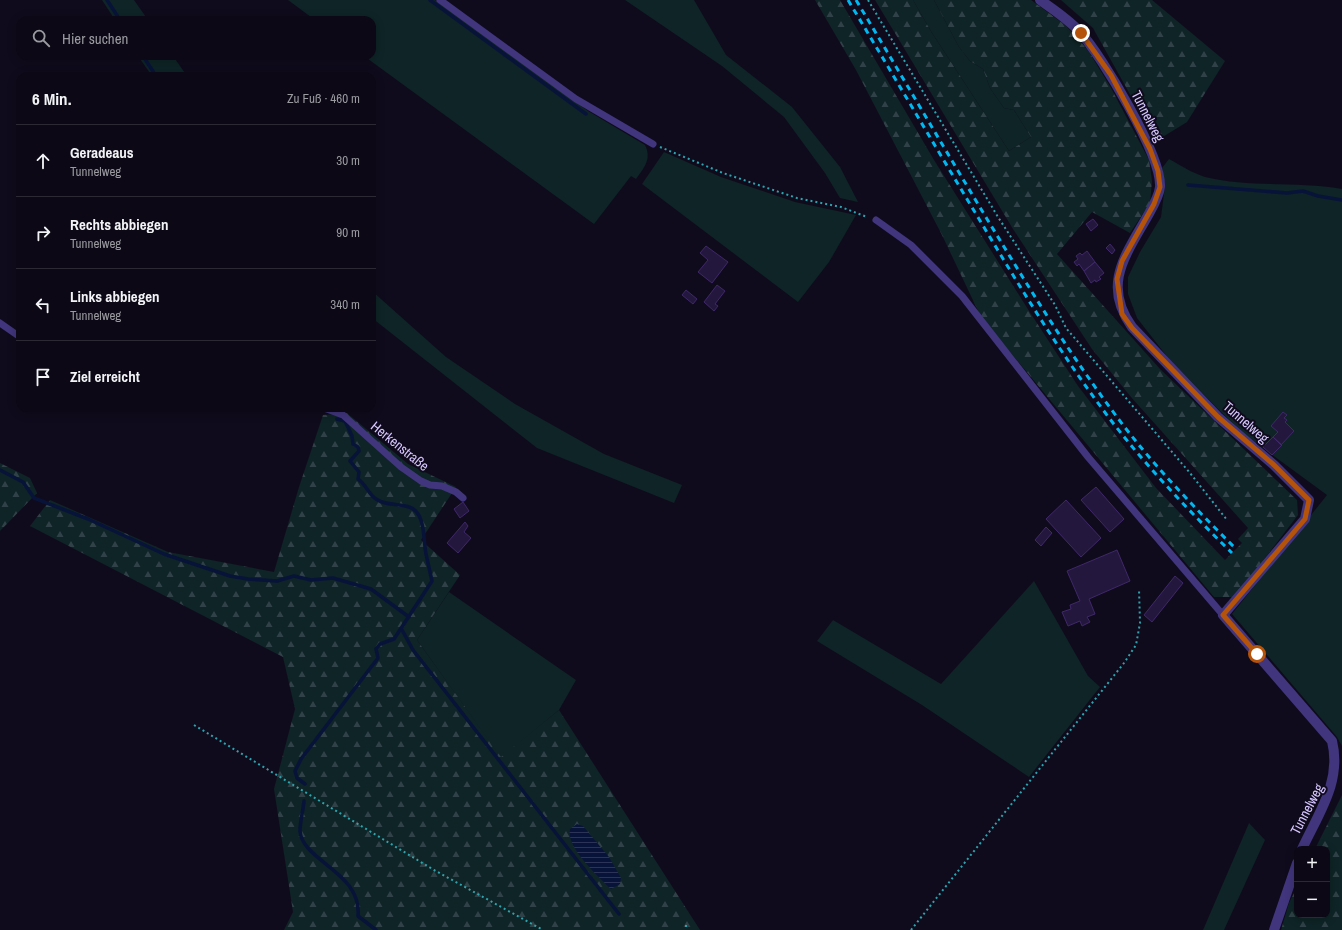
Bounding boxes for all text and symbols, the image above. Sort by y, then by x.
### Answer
search box [16,16,376,60]
route end [1072,24,1090,42]
icon: search [30,27,52,49]
text: Hier suchen [62,28,128,49]
text: 6 Min. [32,87,72,110]
street label: Tunnelweg [1127,87,1169,145]
text: Zu Fuß · 460 m [287,90,360,107]
text: Geradeaus [70,142,134,163]
icon: ahead [32,150,54,172]
text: 30 m [336,152,360,169]
text: Tunnelweg [70,163,121,180]
text: Rechts abbiegen [70,214,168,235]
icon: right [32,222,54,244]
text: 90 m [336,224,360,241]
text: Tunnelweg [70,235,121,252]
text: Links abbiegen [70,286,160,307]
icon: left [32,294,54,316]
text: 340 m [330,296,360,313]
text: Tunnelweg [70,307,121,324]
icon: arrive [32,366,54,388]
text: Ziel erreicht [70,366,140,387]
street label: Tunnelweg [1219,397,1273,447]
street label: Herkenstraße [367,417,433,475]
route start [1248,645,1266,663]
street label: Tunnelweg [1286,780,1328,838]
map controls [1294,846,1330,918]
button: + [1294,846,1330,882]
button: − [1294,882,1330,918]

